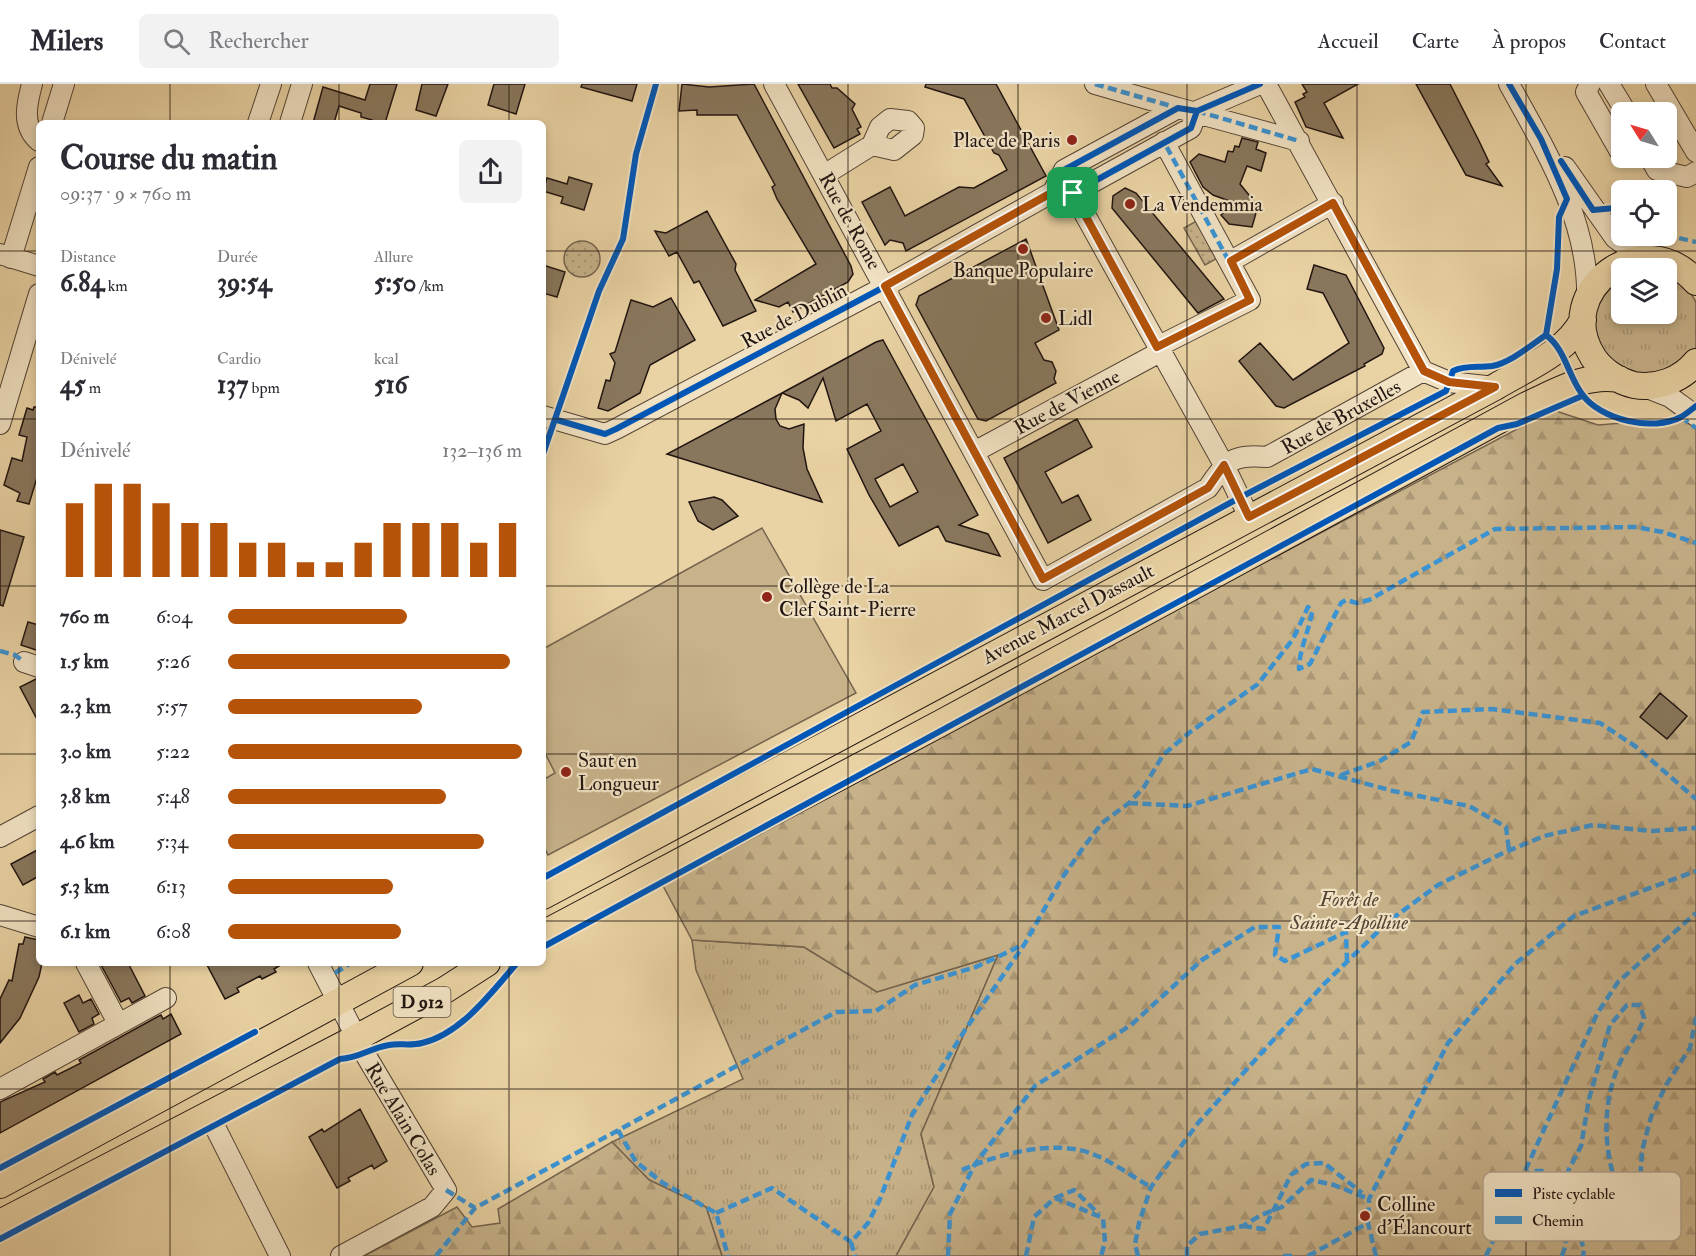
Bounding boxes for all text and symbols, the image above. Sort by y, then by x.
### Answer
search box [139,14,559,68]
text: Milers [30,24,103,59]
icon: search [160,25,193,58]
text: Rechercher [208,27,309,55]
text: Accueil [1318,28,1379,55]
text: Carte [1412,28,1459,55]
text: À propos [1492,28,1566,55]
text: Contact [1599,28,1666,55]
north arrow [1611,102,1677,168]
map controls [1611,102,1677,324]
place label: Place de Paris [953,128,1060,153]
marker: Place de Paris [1065,133,1079,147]
text: Course du matin [60,138,277,179]
button: share [459,140,522,203]
pin [1047,167,1098,218]
street label: Rue de Rome [813,168,887,274]
icon: arrive [1056,176,1089,209]
button: locate [1611,180,1677,246]
text: 09:37 · 9 × 760 m [60,181,191,206]
place label: La Vendemmia [1142,192,1264,217]
marker: La Vendemmia [1123,197,1137,211]
marker: Banque Populaire [1016,242,1030,256]
text: Distance [60,247,116,267]
text: Durée [217,247,258,267]
text: Allure [374,247,413,267]
place label: Banque Populaire [953,258,1093,284]
button: layers [1611,258,1677,324]
text: 6.84 [60,267,104,299]
text: 39:54 [217,267,272,299]
text: 5:50 [374,267,416,299]
text: km [104,276,128,296]
text: /km [416,276,444,296]
street label: Rue de Dublin [737,278,851,354]
place label: Lidl [1058,306,1093,331]
marker: Lidl [1039,311,1053,325]
text: Dénivelé [60,349,116,369]
text: Cardio [217,349,261,369]
text: kcal [374,349,399,369]
street label: Rue de Vienne [1010,364,1124,440]
text: 45 [60,369,85,401]
text: 137 [217,369,248,401]
text: 516 [374,369,408,401]
street label: Rue de Bruxelles [1277,374,1405,460]
text: m [85,378,101,398]
text: bpm [248,378,280,398]
text: Dénivelé [60,438,130,463]
text: 132–136 m [442,438,522,463]
street label: Avenue Marcel Dassault [977,558,1159,670]
place label: Collège de La Clef Saint-Pierre [779,574,916,622]
marker: Collège de La Clef Saint-Pierre [760,590,774,604]
text: 760 m [60,604,109,629]
text: 6:04 [156,604,192,629]
text: 1.5 km [60,649,109,674]
text: 5:26 [156,649,190,674]
text: 2.3 km [60,694,111,719]
text: 5:57 [156,694,188,719]
text: 3.0 km [60,739,111,764]
text: 5:22 [156,739,190,764]
place label: Saut en Longueur [578,748,660,796]
marker: Saut en Longueur [559,765,573,779]
text: 3.8 km [60,784,110,809]
text: 5:48 [156,784,190,809]
text: 4.6 km [60,829,114,854]
text: 5:34 [156,829,188,854]
text: 5.3 km [60,874,109,899]
text: 6:13 [156,874,186,899]
park label: Forêt de Sainte-Apolline [1289,887,1408,935]
text: 6.1 km [60,919,110,944]
text: 6:08 [156,919,191,944]
road number: D 912 [394,987,450,1017]
street label: Rue Alain Colas [359,1058,447,1180]
legend [1483,1172,1681,1241]
text: Piste cyclable [1532,1184,1616,1204]
place label: Colline d'Élancourt [1377,1192,1472,1240]
marker: Colline d'Élancourt [1358,1209,1372,1223]
text: Chemin [1532,1211,1584,1231]

